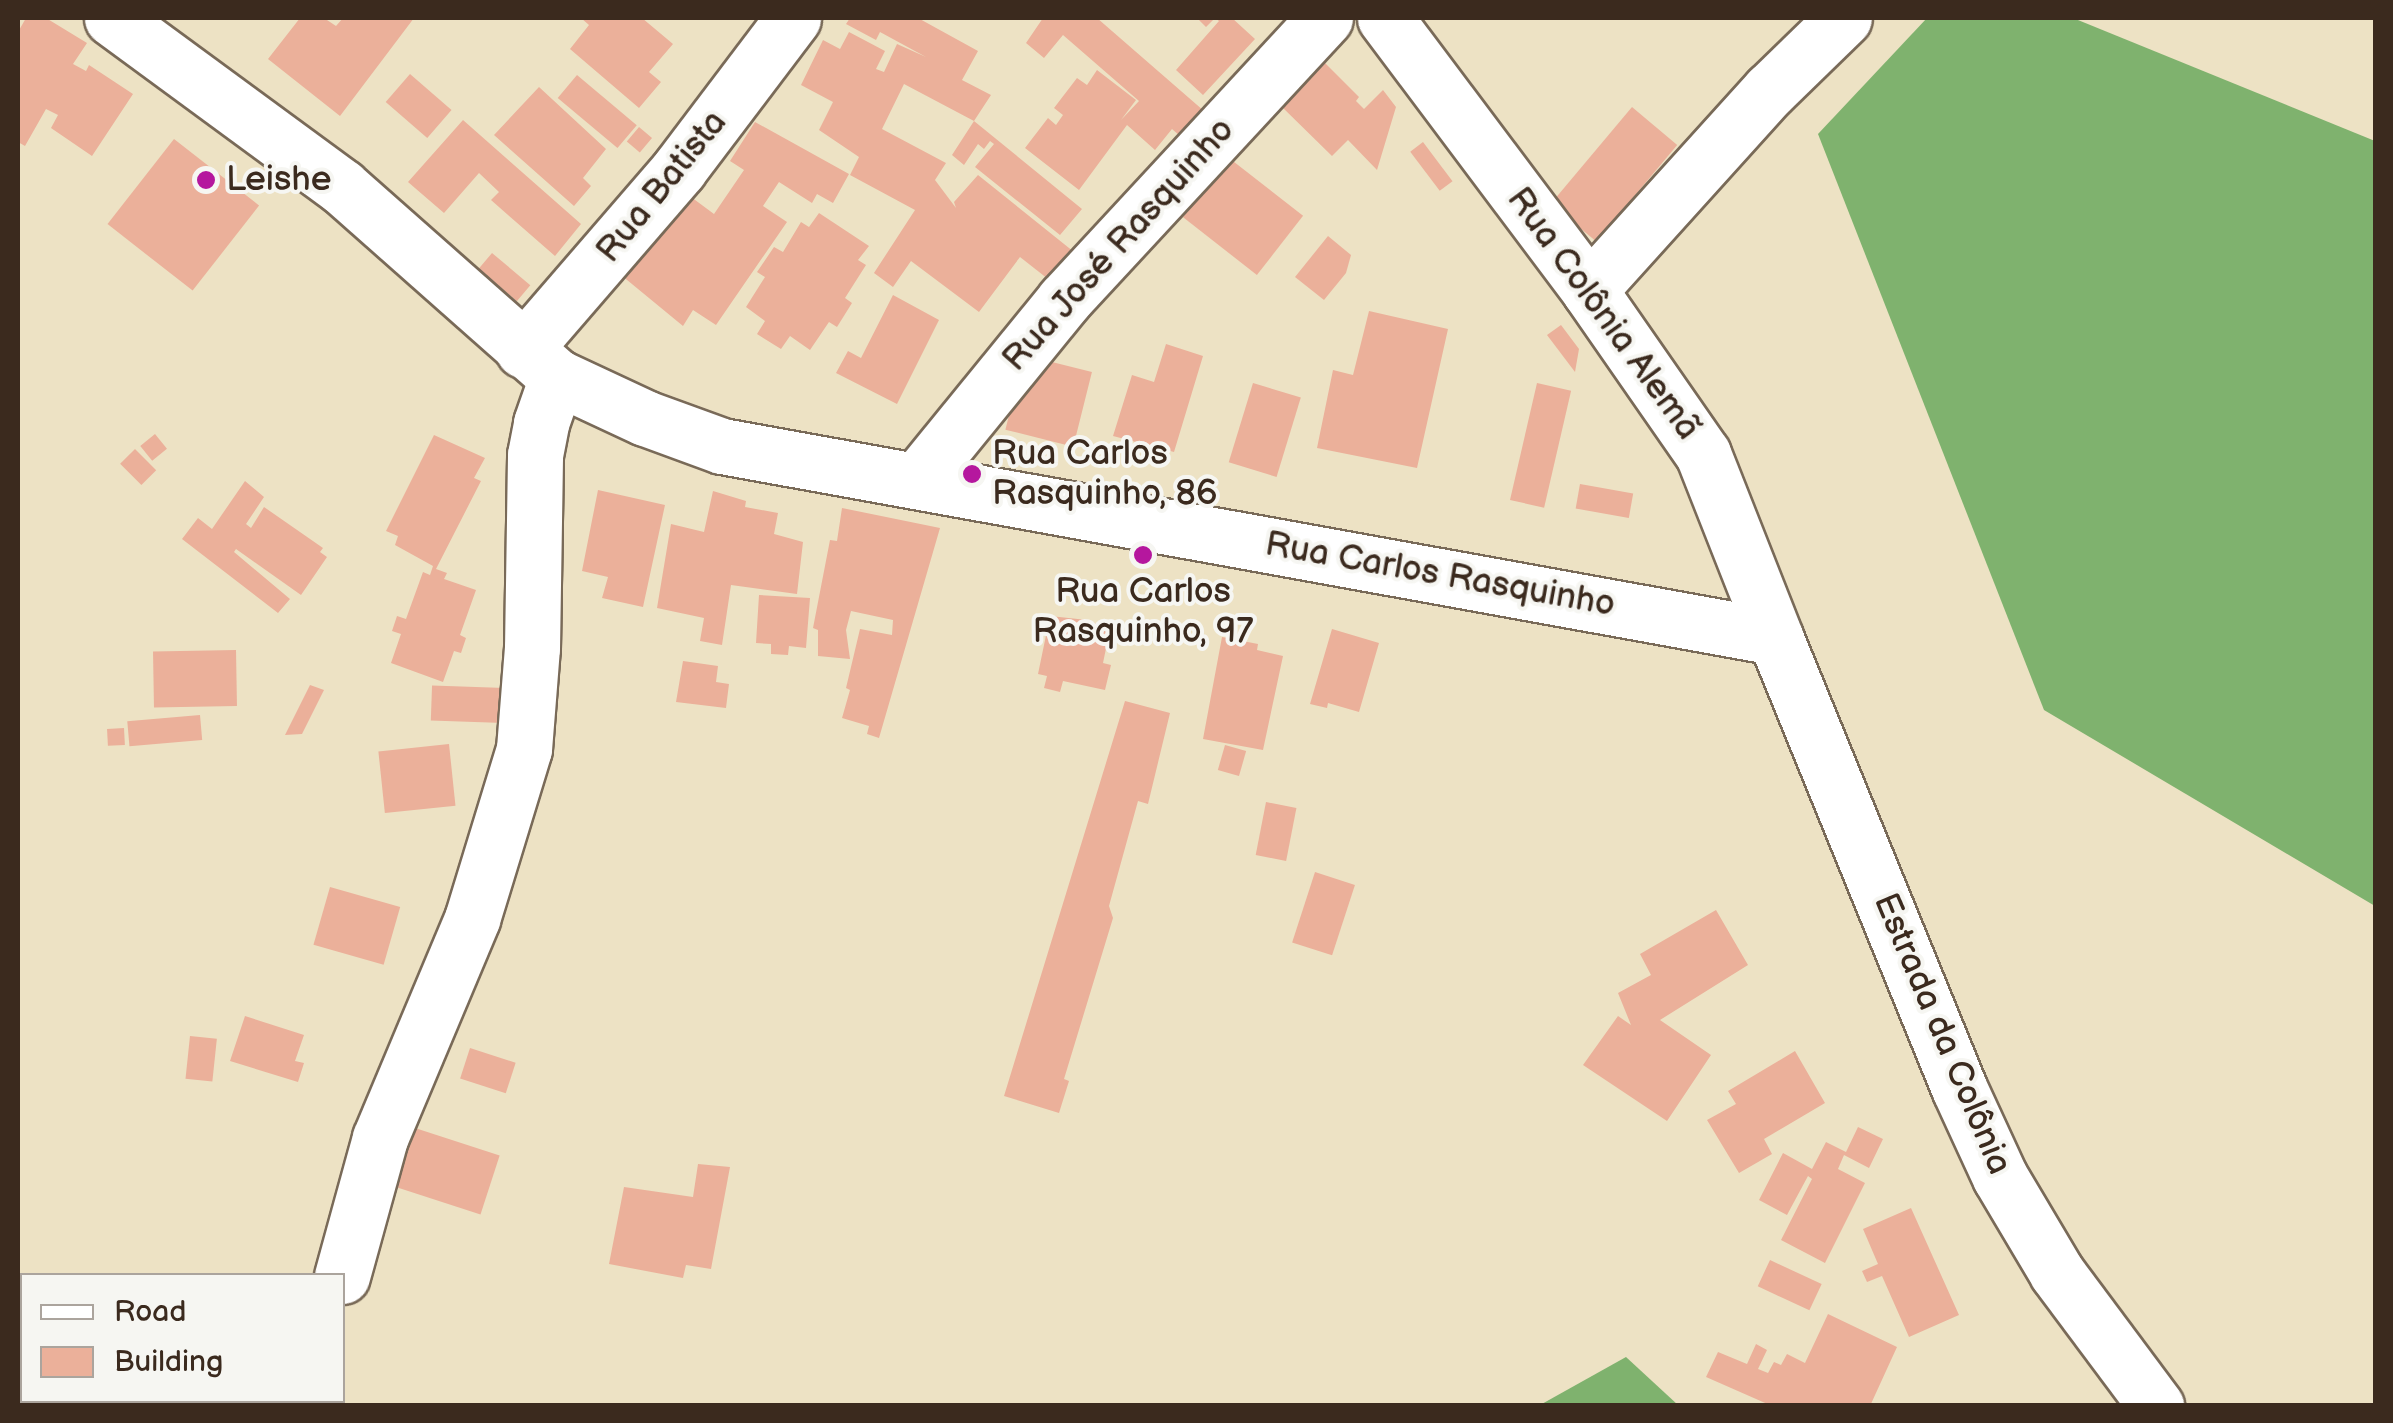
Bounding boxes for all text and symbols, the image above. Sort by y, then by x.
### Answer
street label: Rua Batista [588,103,736,271]
street label: Rua José Rasquinho [994,109,1244,381]
place label: Leishe [226,159,331,201]
marker: Leishe [195,169,217,191]
street label: Rua Colônia Alemã [1497,180,1709,448]
place label: Rua Carlos Rasquinho, 86 [992,433,1217,515]
marker: Rua Carlos Rasquinho, 86 [961,463,983,485]
street label: Rua Carlos Rasquinho [1262,524,1618,626]
marker: Rua Carlos Rasquinho, 97 [1132,544,1154,566]
place label: Rua Carlos Rasquinho, 97 [1033,571,1253,653]
street label: Estrada da Colônia [1864,887,2020,1181]
legend [20,1273,345,1403]
text: Road [114,1294,187,1330]
text: Building [114,1344,223,1380]

